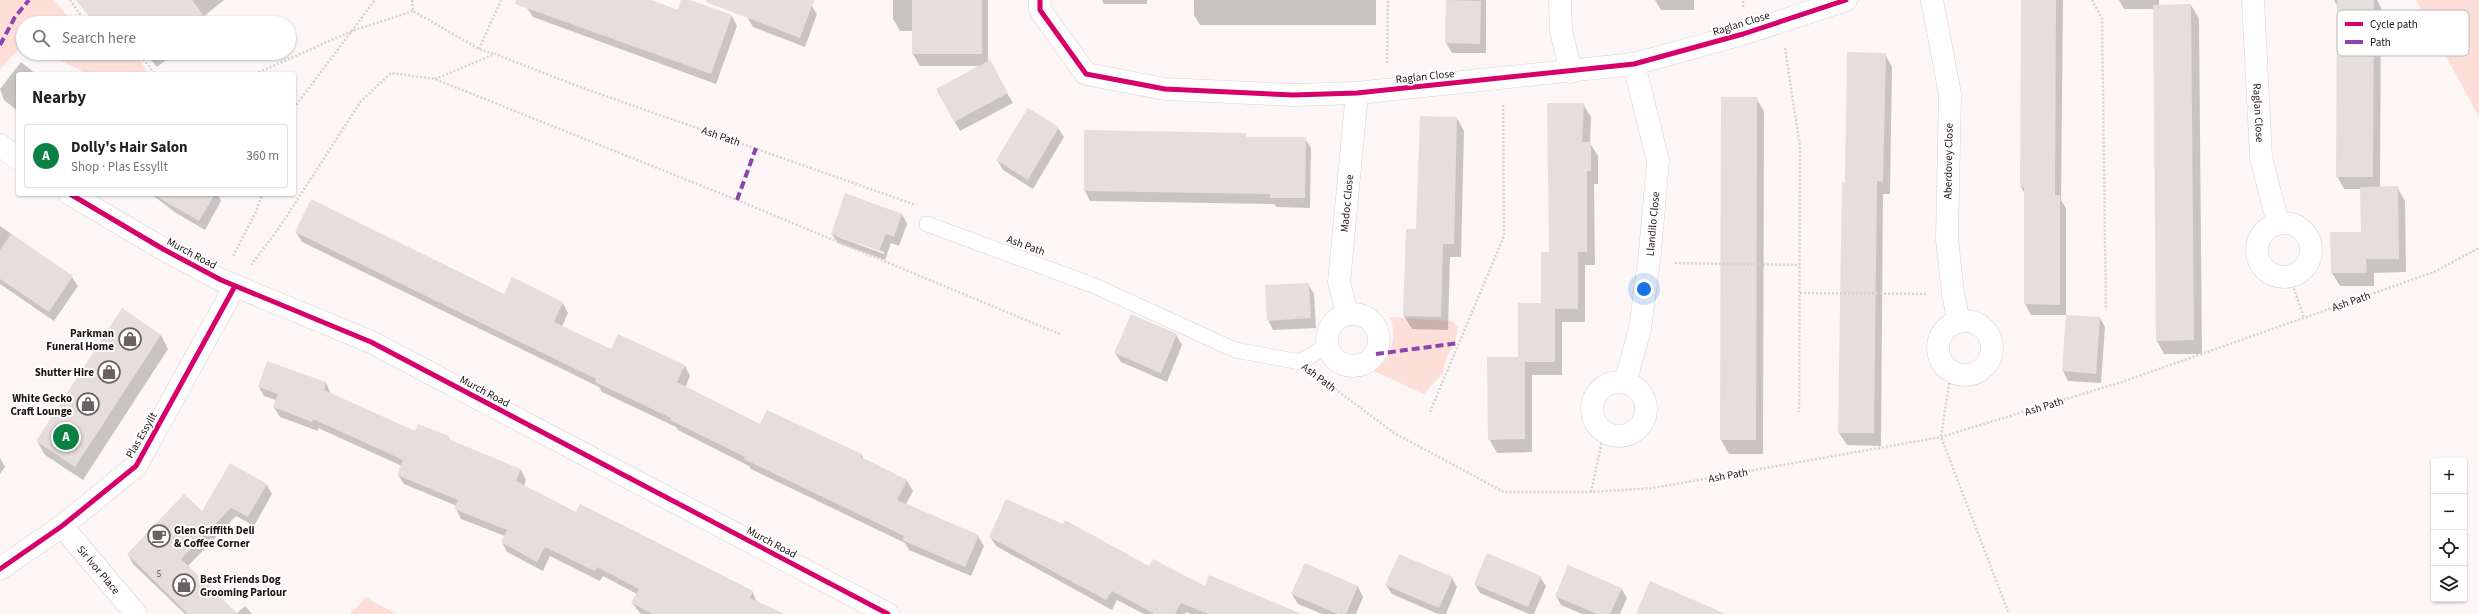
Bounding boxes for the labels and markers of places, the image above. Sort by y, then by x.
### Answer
place label: Parkman Funeral Home [46,326,114,354]
shop icon: Parkman Funeral Home [117,326,143,352]
shop icon: Shutter Hire [96,359,122,385]
place label: Shutter Hire [35,365,94,380]
place label: White Gecko Craft Lounge [10,391,72,419]
shop icon: White Gecko Craft Lounge [75,391,101,417]
pin: A [53,422,79,452]
cafe icon: Glen Griffith Deli & Coffee Corner [146,523,172,549]
place label: Glen Griffith Deli & Coffee Corner [174,523,255,551]
shop icon: Best Friends Dog Grooming Parlour [171,572,197,598]
place label: Best Friends Dog Grooming Parlour [200,572,287,600]

